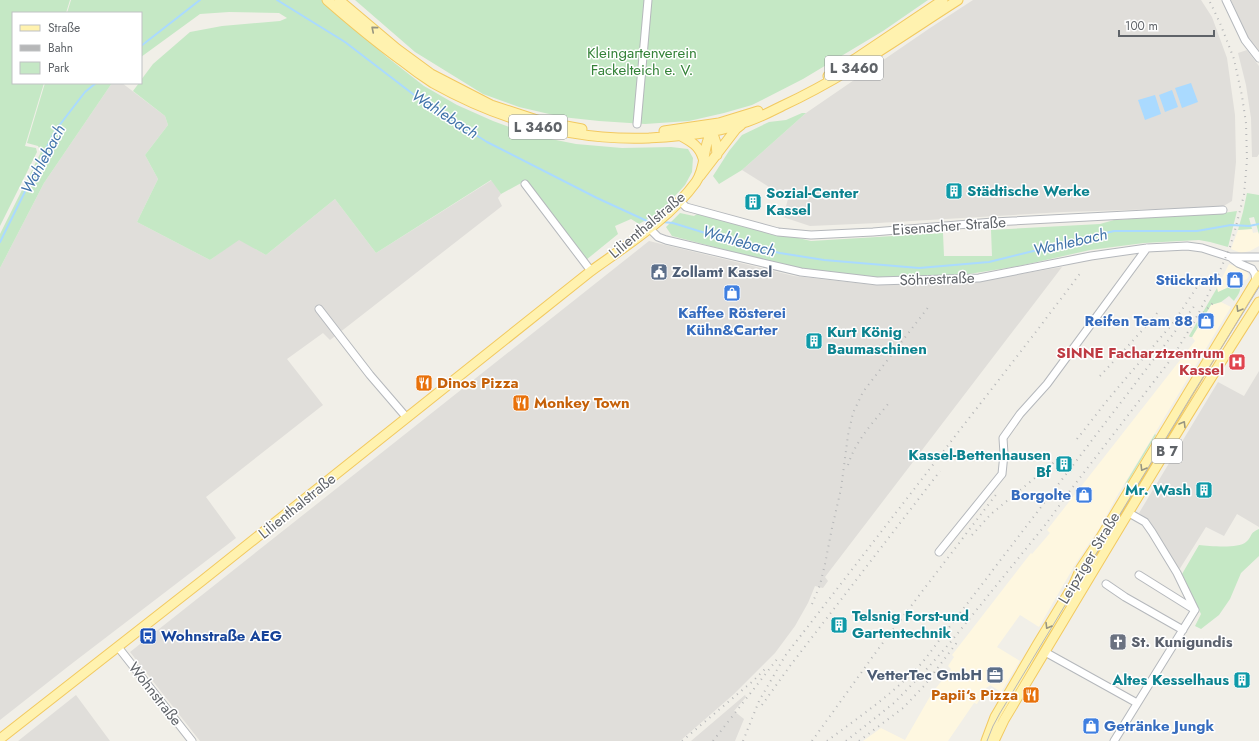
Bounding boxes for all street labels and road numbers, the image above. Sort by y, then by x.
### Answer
road number: L 3460 [825,56,883,80]
road number: L 3460 [509,115,567,139]
street label: Lilienthalstraße [604,186,690,264]
street label: Eisenacher Straße [891,211,1007,241]
street label: Söhrestraße [899,267,975,291]
road number: B 7 [1152,439,1182,463]
street label: Lilienthalstraße [254,468,341,544]
street label: Leipziger Straße [1053,508,1125,608]
street label: Wohnstraße [123,657,187,731]

